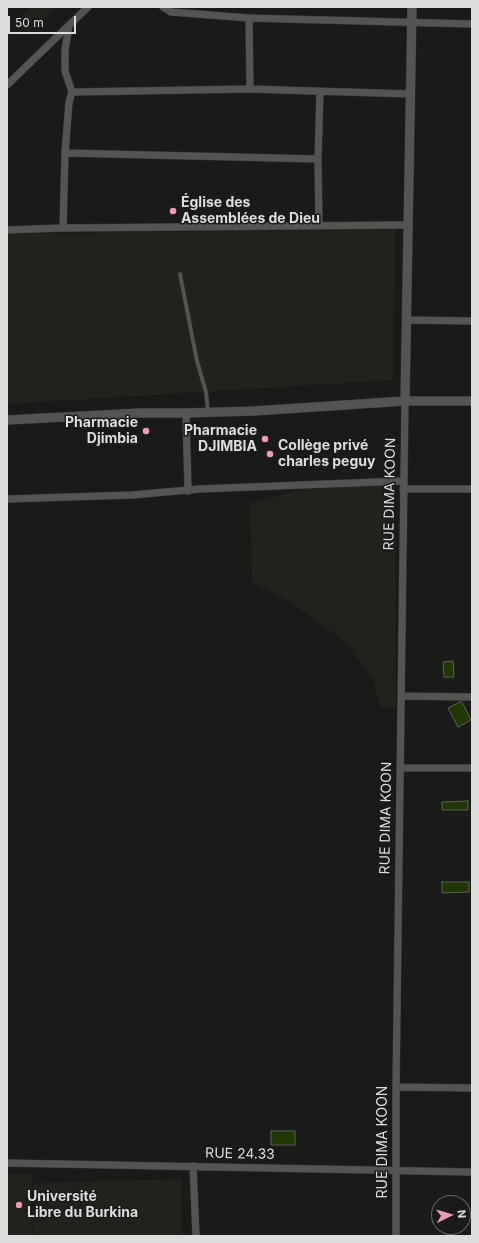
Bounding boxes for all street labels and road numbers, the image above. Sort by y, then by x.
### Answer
street label: RUE DIMA KOON [381,437,399,551]
street label: RUE DIMA KOON [377,761,395,875]
street label: RUE DIMA KOON [375,1086,391,1198]
street label: RUE 24.33 [205,1145,275,1163]

